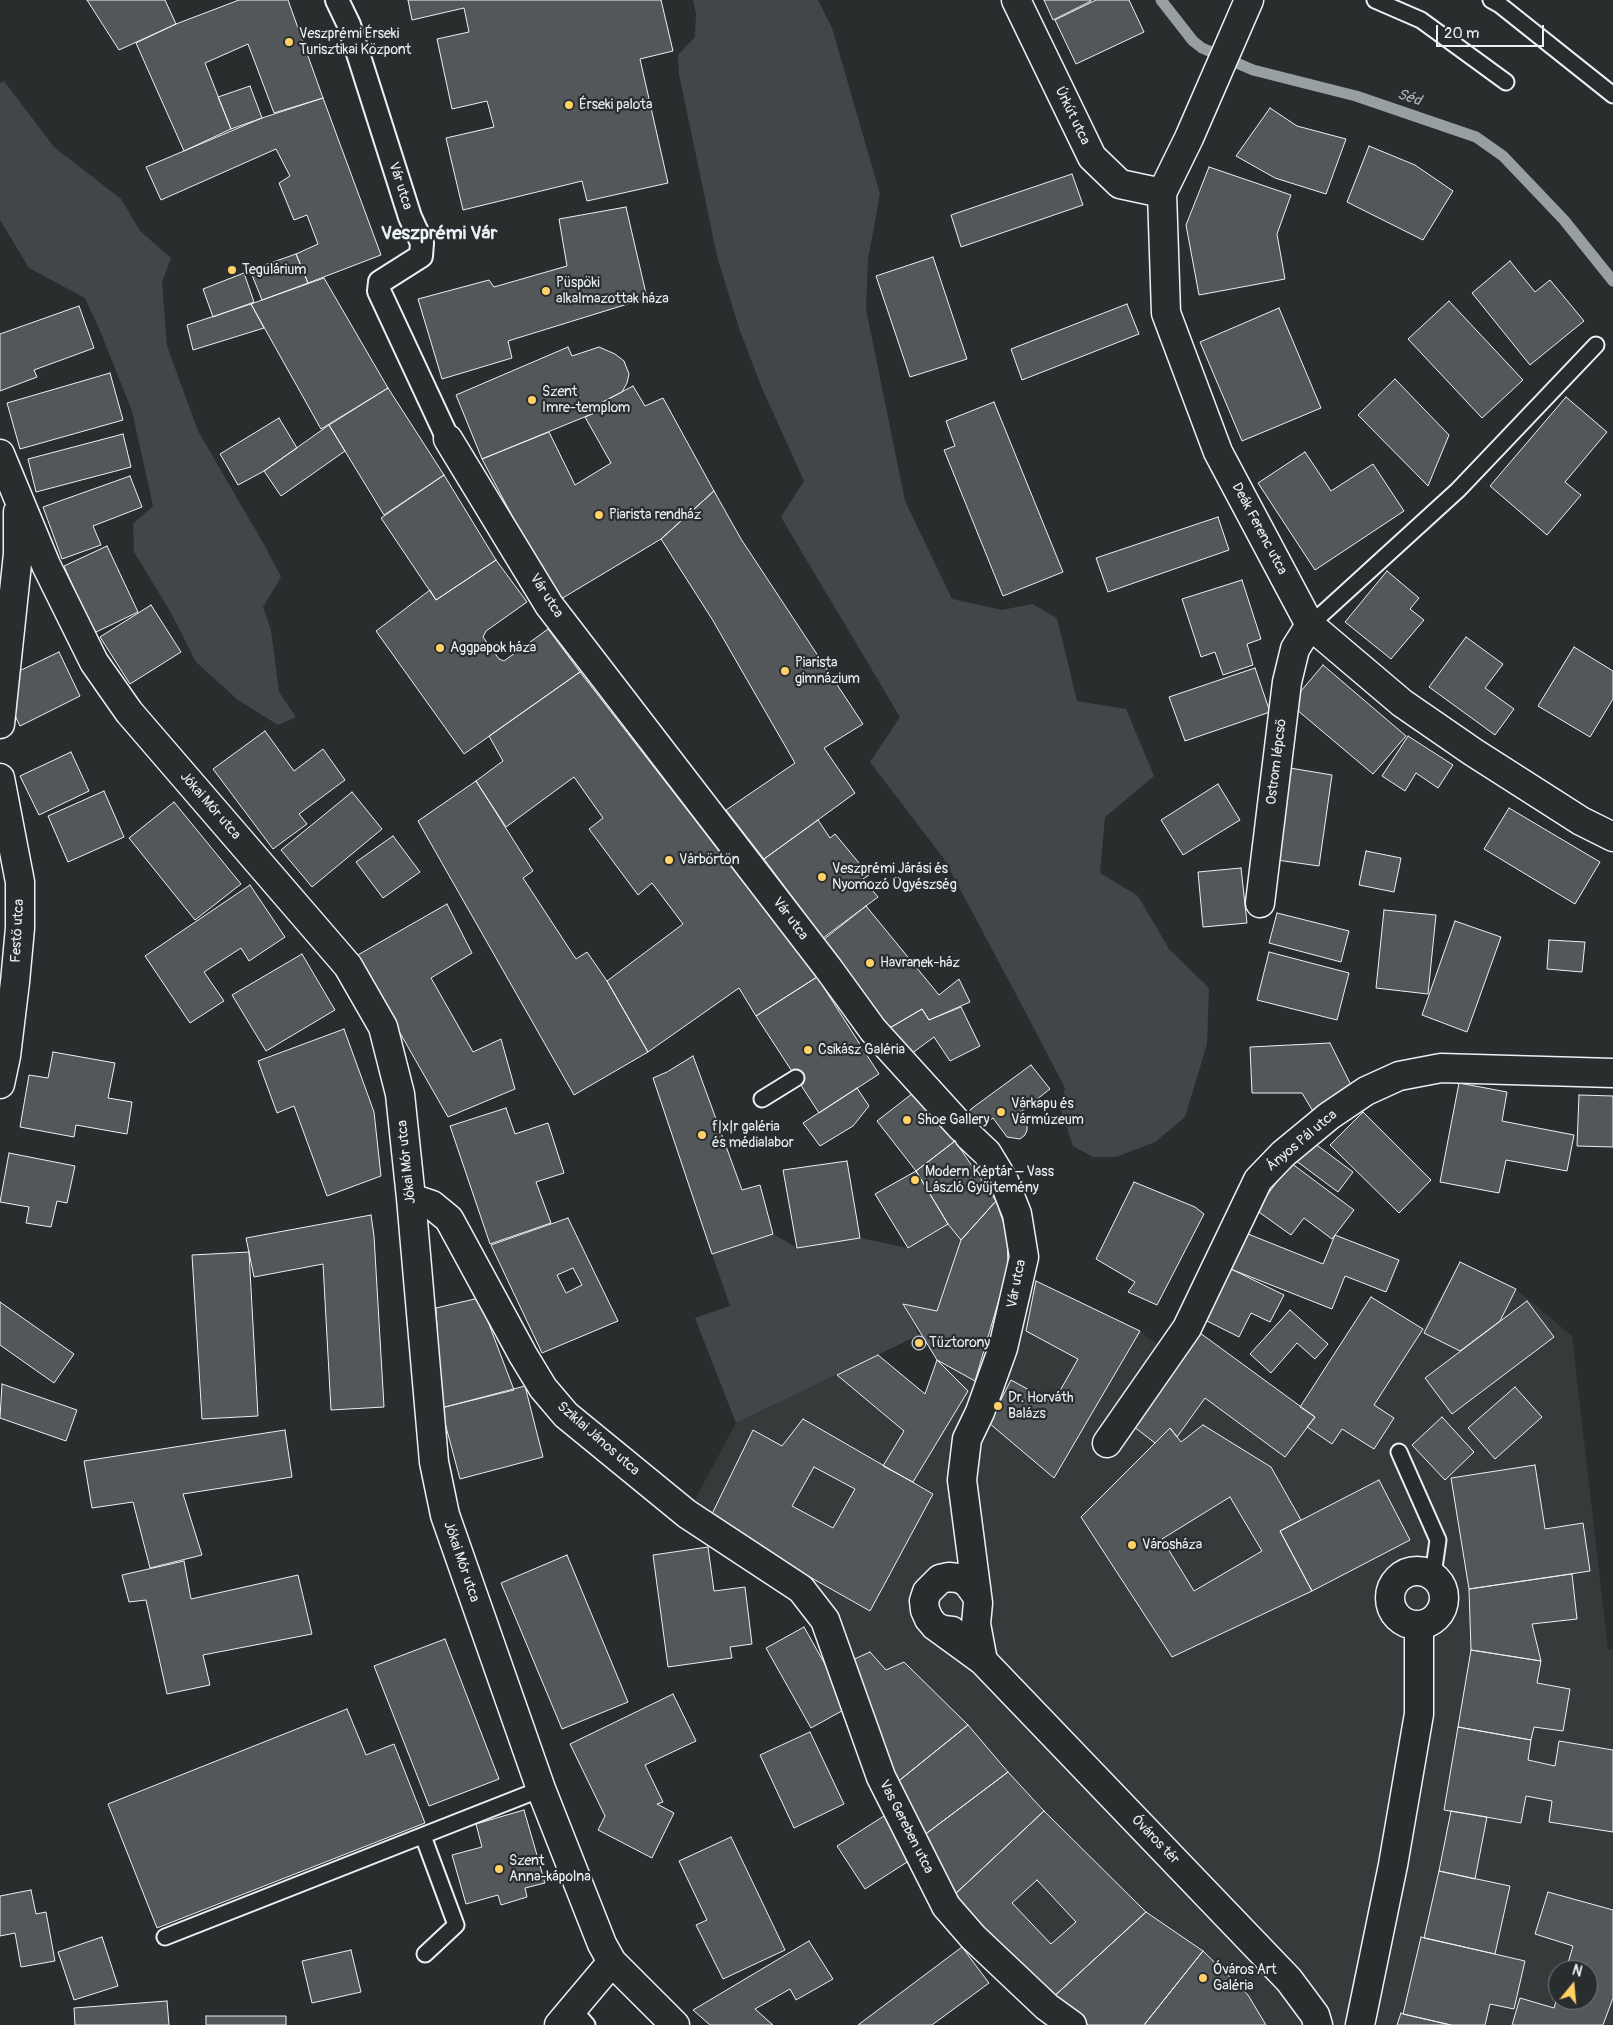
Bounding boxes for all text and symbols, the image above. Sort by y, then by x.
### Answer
scale bar [1438,15,1546,47]
text: 20 m [1444,24,1479,43]
place label: Veszprémi Érseki Turisztikai Központ [299,26,411,58]
marker: Veszprémi Érseki Turisztikai Központ [283,36,295,48]
street label: Úrkút utca [1051,84,1093,148]
water label: Séd [1395,86,1423,110]
place label: Érseki palota [579,97,652,113]
marker: Érseki palota [563,99,575,111]
street label: Vár utca [384,160,416,212]
district label: Veszprémi Vár [381,223,497,245]
place label: Tegulárium [242,262,306,278]
marker: Tegulárium [226,264,238,276]
place label: Püspöki alkalmazottak háza [556,275,669,308]
marker: Püspöki alkalmazottak háza [540,285,552,297]
place label: Szent Imre-templom [542,384,630,417]
marker: Szent Imre-templom [526,394,538,406]
street label: Deák Ferenc utca [1228,480,1290,578]
place label: Piarista rendház [609,507,701,523]
marker: Piarista rendház [593,509,605,521]
street label: Vár utca [526,571,566,621]
place label: Aggpapok háza [450,640,536,656]
marker: Aggpapok háza [434,642,446,654]
place label: Piarista gimnázium [795,655,860,688]
marker: Piarista gimnázium [779,665,791,677]
street label: Ostrom lépcső [1263,718,1291,806]
street label: Jókai Mór utca [176,769,244,843]
place label: Várbörtön [679,852,740,868]
marker: Várbörtön [663,854,675,866]
place label: Veszprémi Járási és Nyomozó Ügyészség [832,861,957,894]
marker: Veszprémi Járási és Nyomozó Ügyészség [816,871,828,883]
street label: Vár utca [768,894,812,944]
street label: Festő utca [8,899,28,963]
place label: Havranek-ház [880,955,960,971]
marker: Havranek-ház [864,957,876,969]
place label: Csikász Galéria [818,1042,905,1058]
marker: Csikász Galéria [802,1044,814,1056]
place label: Várkapu és Vármúzeum [1011,1096,1084,1128]
marker: Várkapu és Vármúzeum [995,1106,1007,1118]
street label: Ányos Pál utca [1263,1107,1341,1175]
place label: Shoe Gallery [917,1112,990,1128]
marker: Shoe Gallery [901,1114,913,1126]
street label: Jókai Mór utca [394,1119,420,1205]
place label: f|x|r galéria és médialabor [712,1119,794,1152]
marker: f|x|r galéria és médialabor [696,1129,708,1141]
place label: Modern Képtár – Vass László Gyűjtemény [925,1164,1054,1196]
marker: Modern Képtár – Vass László Gyűjtemény [909,1174,921,1186]
street label: Vár utca [1004,1258,1030,1310]
place label: Tűztorony [929,1335,990,1351]
marker: Tűztorony [913,1337,925,1349]
place label: Dr. Horváth Balázs [1008,1390,1073,1422]
street label: Sziklai János utca [553,1399,643,1479]
marker: Dr. Horváth Balázs [992,1400,1004,1412]
street label: Jókai Mór utca [439,1519,483,1605]
place label: Városháza [1142,1537,1202,1553]
marker: Városháza [1126,1539,1138,1551]
street label: Vas Gereben utca [875,1777,937,1877]
street label: Óváros tér [1127,1812,1183,1868]
place label: Szent Anna-kápolna [509,1853,591,1885]
marker: Szent Anna-kápolna [493,1863,505,1875]
north arrow [1548,1960,1598,2010]
place label: Óváros Art Galéria [1213,1962,1277,1994]
text: N [1570,1962,1584,1981]
marker: Óváros Art Galéria [1197,1972,1209,1984]

